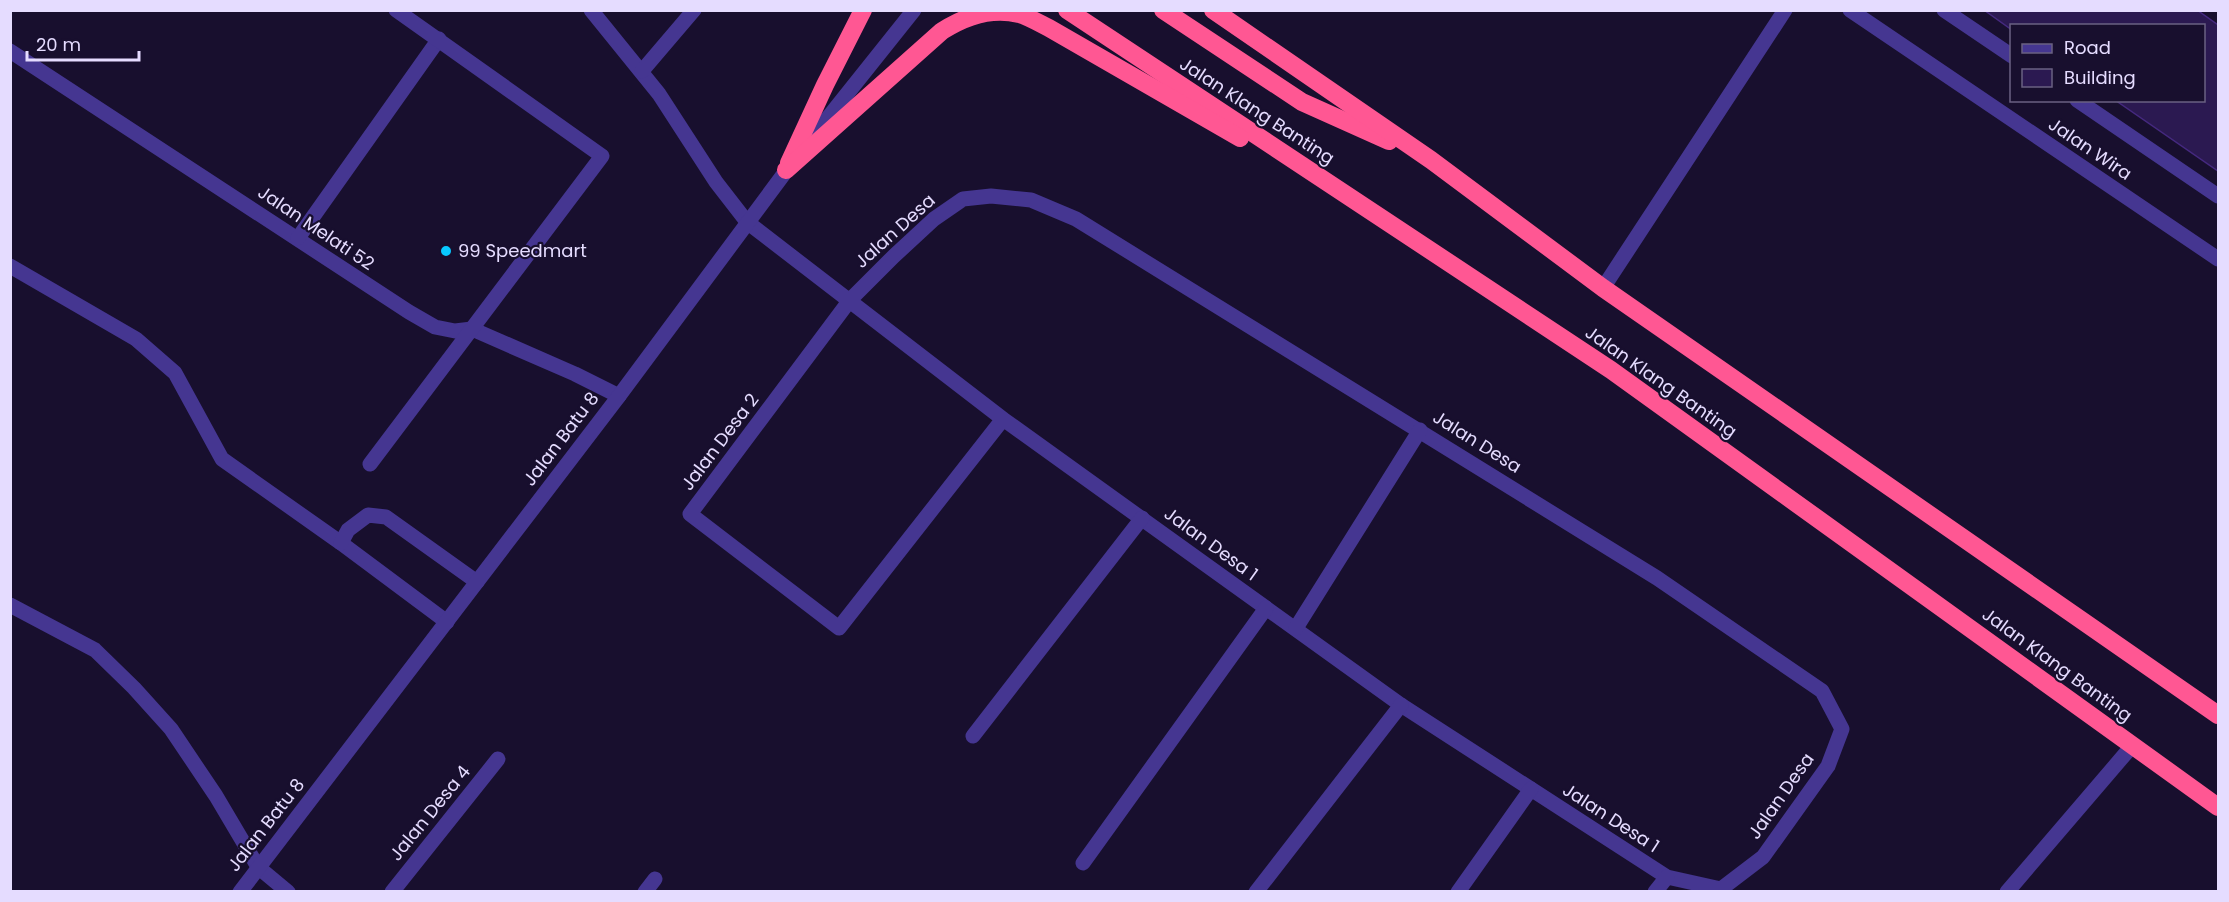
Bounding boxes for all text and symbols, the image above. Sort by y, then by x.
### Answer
scale bar [27,24,140,62]
legend [2010,24,2205,102]
text: 20 m [36,32,81,57]
text: Road [2064,35,2111,60]
street label: Jalan Klang Banting [1175,51,1340,170]
text: Building [2064,65,2136,90]
street label: Jalan Wira [2044,112,2137,186]
street label: Jalan Melati 52 [253,179,379,276]
street label: Jalan Desa [849,188,940,273]
place label: 99 Speedmart [458,238,587,263]
marker: 99 Speedmart [439,244,453,258]
street label: Jalan Klang Banting [1580,320,1742,443]
street label: Jalan Batu 8 [517,386,604,491]
street label: Jalan Desa 2 [675,388,764,495]
street label: Jalan Desa [1428,404,1526,479]
street label: Jalan Desa 1 [1159,501,1263,586]
street label: Jalan Klang Banting [1977,602,2137,728]
street label: Jalan Desa [1742,748,1820,844]
street label: Jalan Desa 4 [383,760,476,866]
street label: Jalan Batu 8 [221,773,310,877]
street label: Jalan Desa 1 [1558,777,1664,858]

